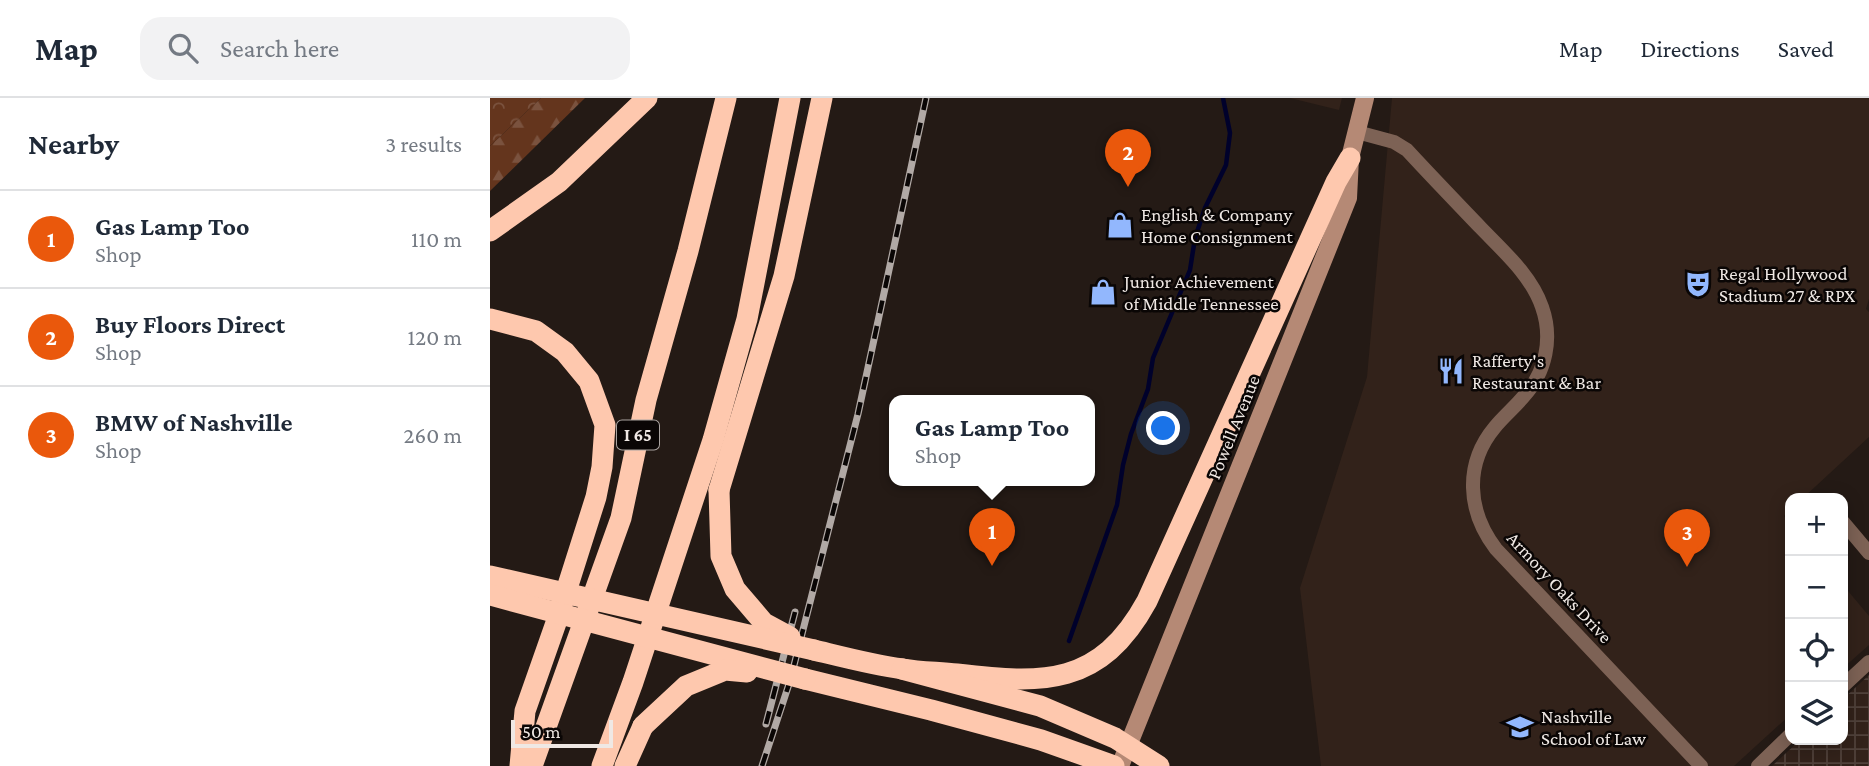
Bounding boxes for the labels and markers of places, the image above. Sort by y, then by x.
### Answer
pin: 2 [1105,129,1151,187]
place label: English & Company Home Consignment [1141,204,1293,247]
shop icon: English & Company Home Consignment [1105,210,1135,240]
place label: Regal Hollywood Stadium 27 & RPX [1719,263,1855,306]
theatre icon: Regal Hollywood Stadium 27 & RPX [1683,269,1713,299]
place label: Junior Achievement of Middle Tennessee [1122,271,1279,314]
shop icon: Junior Achievement of Middle Tennessee [1088,277,1118,307]
place label: Rafferty's Restaurant & Bar [1472,350,1601,393]
restaurant icon: Rafferty's Restaurant & Bar [1436,356,1466,386]
pin: 1 [969,508,1015,566]
pin: 3 [1664,509,1710,567]
place label: Nashville School of Law [1541,706,1646,749]
school or university icon: Nashville School of Law [1505,712,1535,742]

